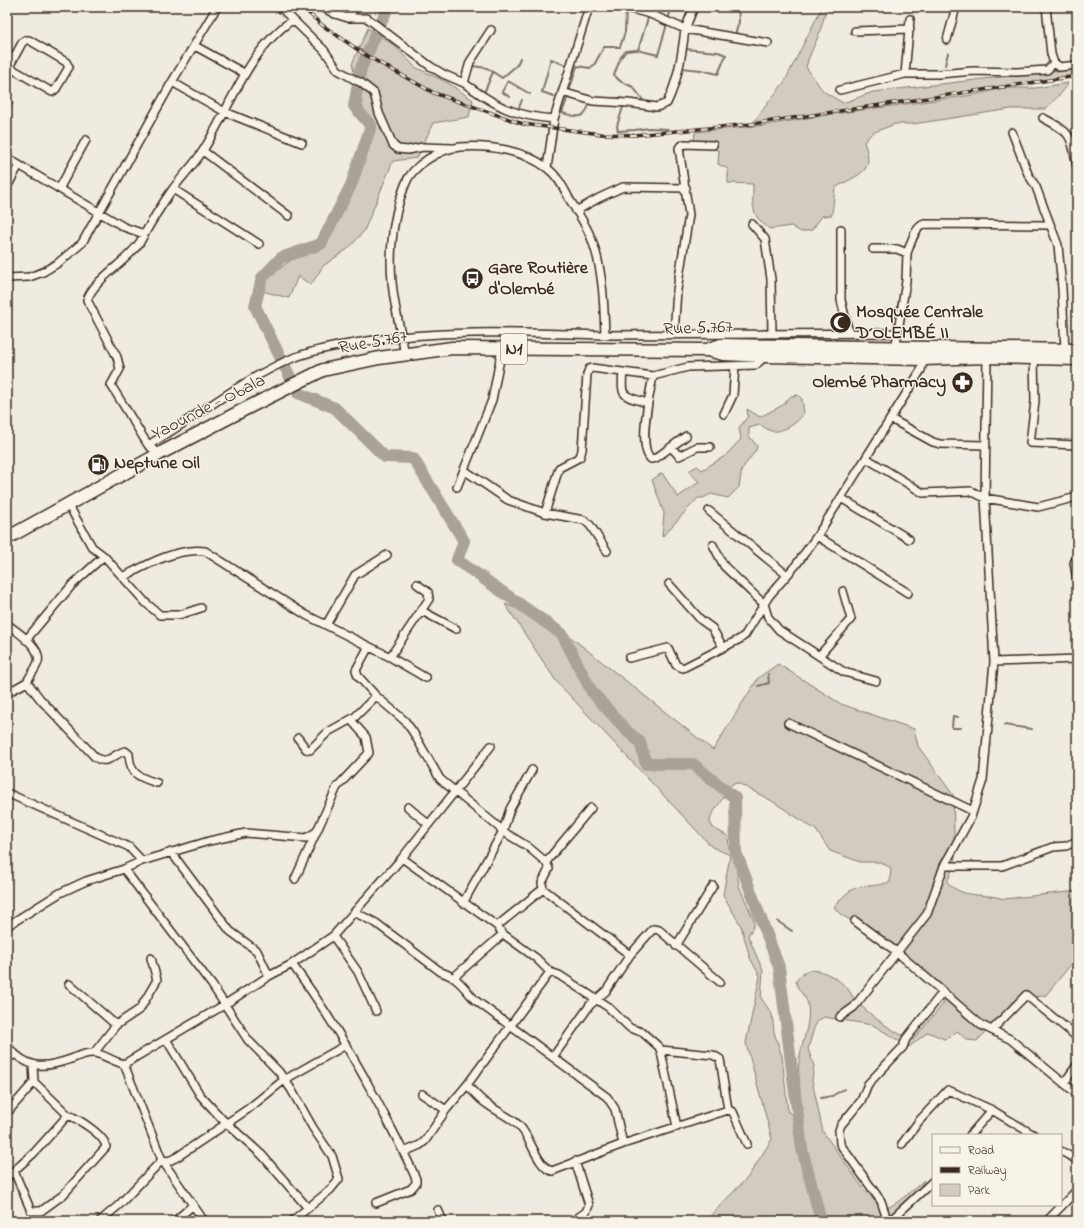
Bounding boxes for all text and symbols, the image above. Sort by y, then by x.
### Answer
place label: Gare Routière d'Olembé [488,256,589,303]
bus stop icon: Gare Routière d'Olembé [460,266,486,292]
place label: Mosquée Centrale D´OLEMBÉ II [855,300,984,347]
mosque icon: Mosquée Centrale D´OLEMBÉ II [827,310,853,336]
street label: Rue 5.767 [663,315,734,343]
street label: Rue 5.767 [337,324,410,362]
road number: N1 [501,334,527,364]
street label: Yaounde - Obala [148,368,270,448]
place label: Olembé Pharmacy [812,370,946,397]
pharmacy icon: Olembé Pharmacy [949,370,975,396]
fuel station icon: Neptune Oil [85,451,111,477]
place label: Neptune Oil [114,451,200,477]
legend [932,1134,1062,1206]
text: Road [968,1142,994,1160]
text: Railway [968,1162,1007,1181]
text: Park [968,1182,990,1200]

